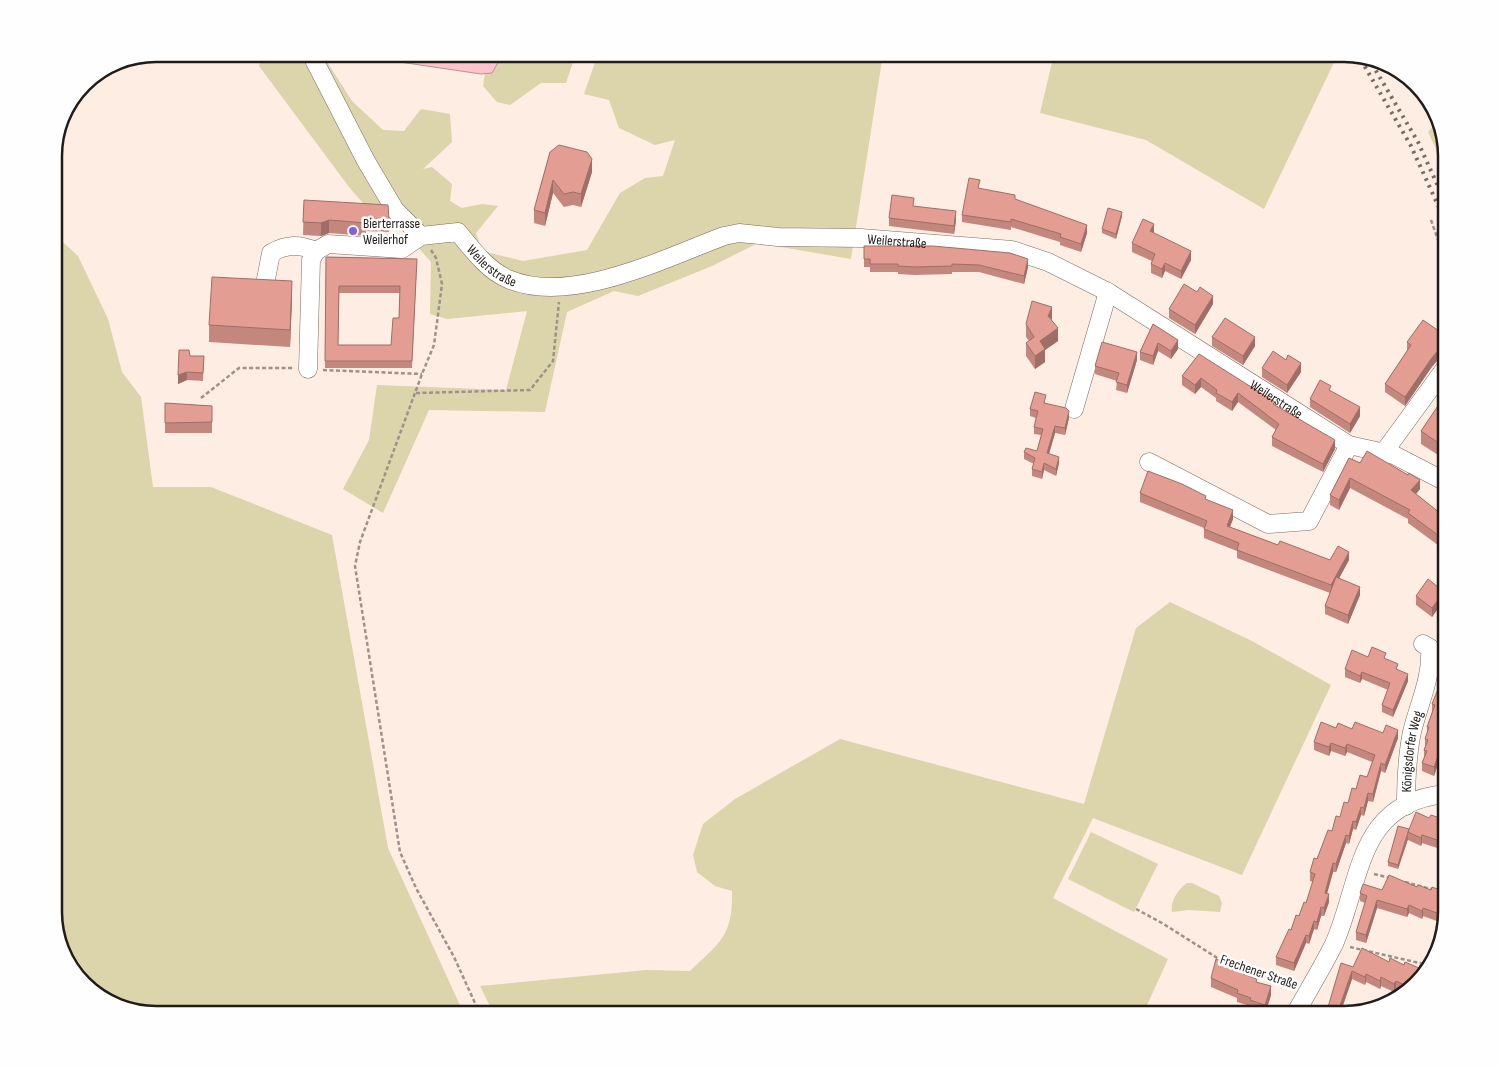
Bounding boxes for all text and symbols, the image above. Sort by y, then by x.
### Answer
place label: Bierterrasse Weilerhof [363,215,420,248]
marker: Bierterrasse Weilerhof [347,225,359,237]
street label: Weilerstraße [867,230,927,252]
street label: Weilerstraße [463,241,519,290]
street label: Weilerstraße [1247,376,1306,422]
street label: Königsdorfer Weg [1398,708,1426,793]
street label: Frechener Straße [1218,951,1300,993]

